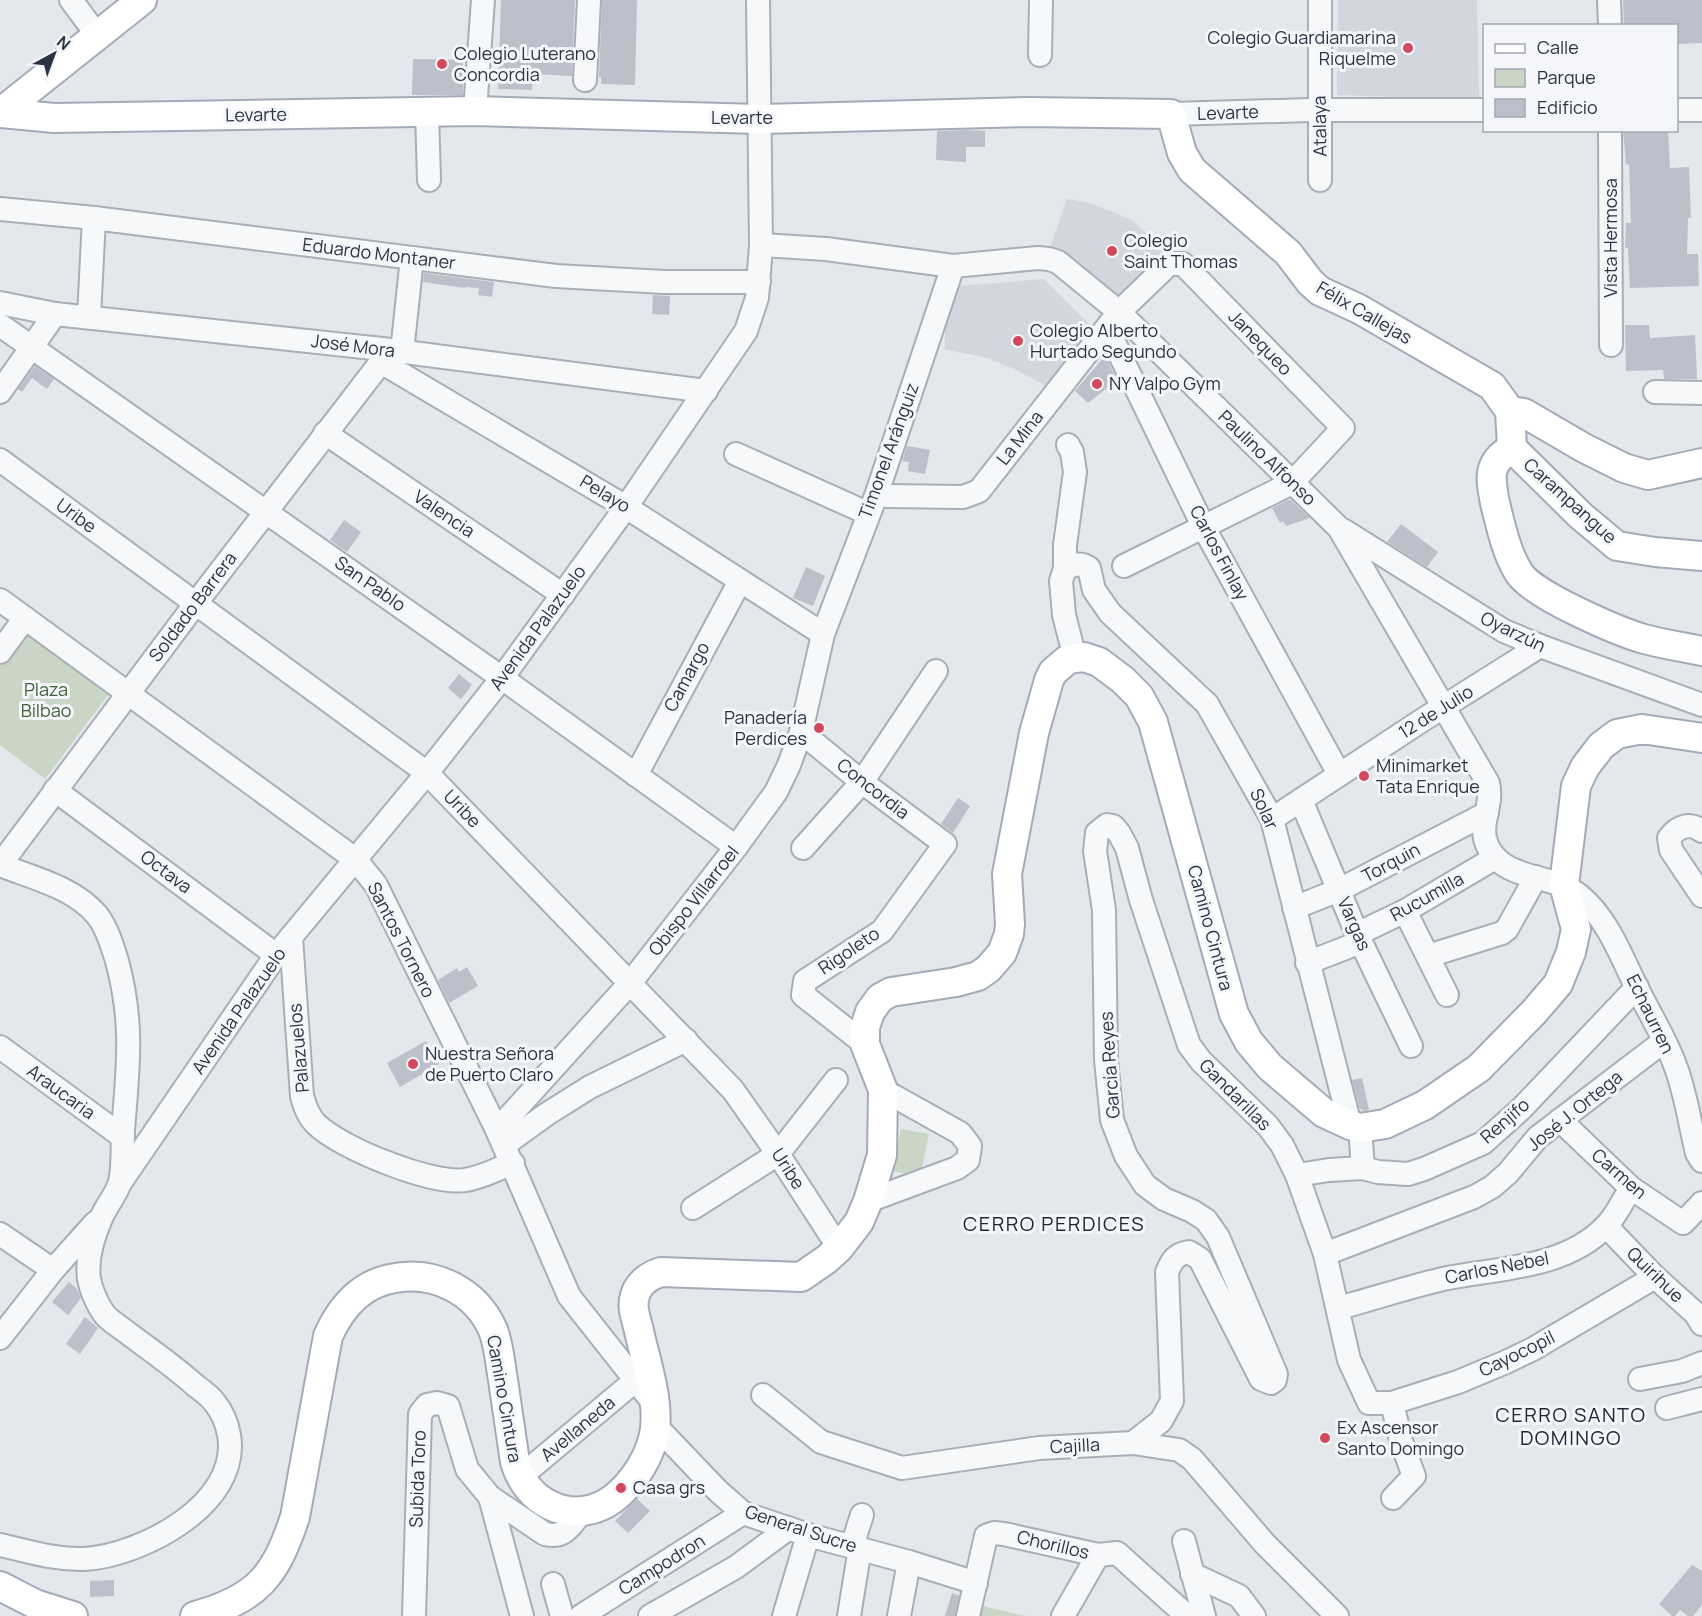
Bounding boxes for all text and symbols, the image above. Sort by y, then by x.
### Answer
north arrow [24,24,84,84]
legend [1483,24,1678,132]
place label: Colegio Guardiamarina Riquelme [1207,25,1396,70]
text: N [52,31,75,55]
text: Calle [1537,35,1579,59]
place label: Colegio Luterano Concordia [454,41,596,86]
marker: Colegio Guardiamarina Riquelme [1401,41,1415,55]
marker: Colegio Luterano Concordia [435,57,449,71]
text: Parque [1537,65,1596,89]
street label: Atalaya [1306,95,1332,157]
text: Edificio [1537,95,1598,119]
street label: Levarte [1197,99,1259,125]
street label: Levarte [225,101,287,127]
street label: Levarte [711,105,773,129]
street label: Vista Hermosa [1598,178,1622,298]
place label: Colegio Saint Thomas [1124,228,1238,273]
street label: Eduardo Montaner [301,232,458,274]
marker: Colegio Saint Thomas [1105,244,1119,258]
street label: Félix Callejas [1312,275,1417,349]
street label: Janequeo [1224,304,1298,380]
place label: Colegio Alberto Hurtado Segundo [1030,318,1177,363]
street label: José Mora [310,328,396,362]
marker: Colegio Alberto Hurtado Segundo [1011,334,1025,348]
place label: NY Valpo Gym [1109,371,1221,395]
marker: NY Valpo Gym [1090,377,1104,391]
street label: Timonel Aránguiz [852,379,924,522]
street label: Paulino Alfonso [1214,404,1322,510]
street label: La Mina [990,405,1048,470]
street label: Carampangue [1519,452,1622,548]
street label: Pelayo [576,469,635,518]
street label: Valencia [409,484,480,542]
street label: Uribe [52,492,102,538]
street label: Carlos Finlay [1185,501,1255,605]
street label: Soldado Barrera [143,546,242,666]
street label: San Pablo [330,550,411,616]
street label: Avenida Palazuelo [484,560,591,695]
street label: Oyarzún [1477,605,1550,657]
street label: Camargo [658,638,714,716]
park label: Plaza Bilbao [21,677,71,722]
street label: 12 de Julio [1394,679,1477,744]
place label: Panadería Perdices [724,705,807,750]
marker: Panadería Perdices [812,721,826,735]
street label: Concordia [832,752,915,824]
place label: Minimarket Tata Enrique [1376,753,1480,798]
marker: Minimarket Tata Enrique [1357,769,1371,783]
street label: Uribe [439,784,487,833]
street label: Solar [1245,784,1285,833]
street label: Torquin [1357,837,1424,887]
street label: Obispo Villarroel [643,840,744,960]
street label: Octava [136,844,197,898]
street label: Camino Cintura [1183,862,1239,993]
street label: Rucumilla [1385,866,1468,926]
street label: Santos Tornero [362,878,441,1001]
street label: Vargas [1333,893,1377,954]
street label: Rigoleto [813,921,884,979]
street label: Avenida Palazuelo [186,942,291,1078]
street label: Echaurren [1621,970,1680,1057]
street label: Palazuelos [282,1002,314,1094]
street label: García Reyes [1093,1011,1125,1119]
place label: Nuestra Señora de Puerto Claro [425,1041,554,1086]
street label: Gandarillas [1195,1053,1277,1135]
marker: Nuestra Señora de Puerto Claro [406,1057,420,1071]
street label: Araucaria [23,1058,101,1124]
street label: José J. Ortega [1522,1065,1627,1156]
street label: Renjifo [1475,1092,1534,1148]
street label: Uribe [767,1143,811,1194]
street label: Carmen [1587,1143,1652,1204]
district label: CERRO PERDICES [963,1210,1145,1237]
street label: Quirihue [1622,1241,1689,1307]
street label: Carlos Nebel [1443,1245,1551,1289]
street label: Cayocopil [1475,1324,1558,1382]
street label: Camino Cintura [482,1333,528,1464]
street label: Avellaneda [535,1390,620,1466]
district label: CERRO SANTO DOMINGO [1496,1401,1647,1451]
place label: Ex Ascensor Santo Domingo [1337,1415,1464,1460]
street label: Subida Toro [403,1430,431,1528]
marker: Ex Ascensor Santo Domingo [1318,1431,1332,1445]
street label: Cajilla [1049,1432,1101,1458]
place label: Casa grs [633,1475,705,1499]
marker: Casa grs [614,1481,628,1495]
street label: General Sucre [742,1499,860,1557]
street label: Chorillos [1015,1524,1092,1564]
street label: Campodron [614,1528,709,1600]

